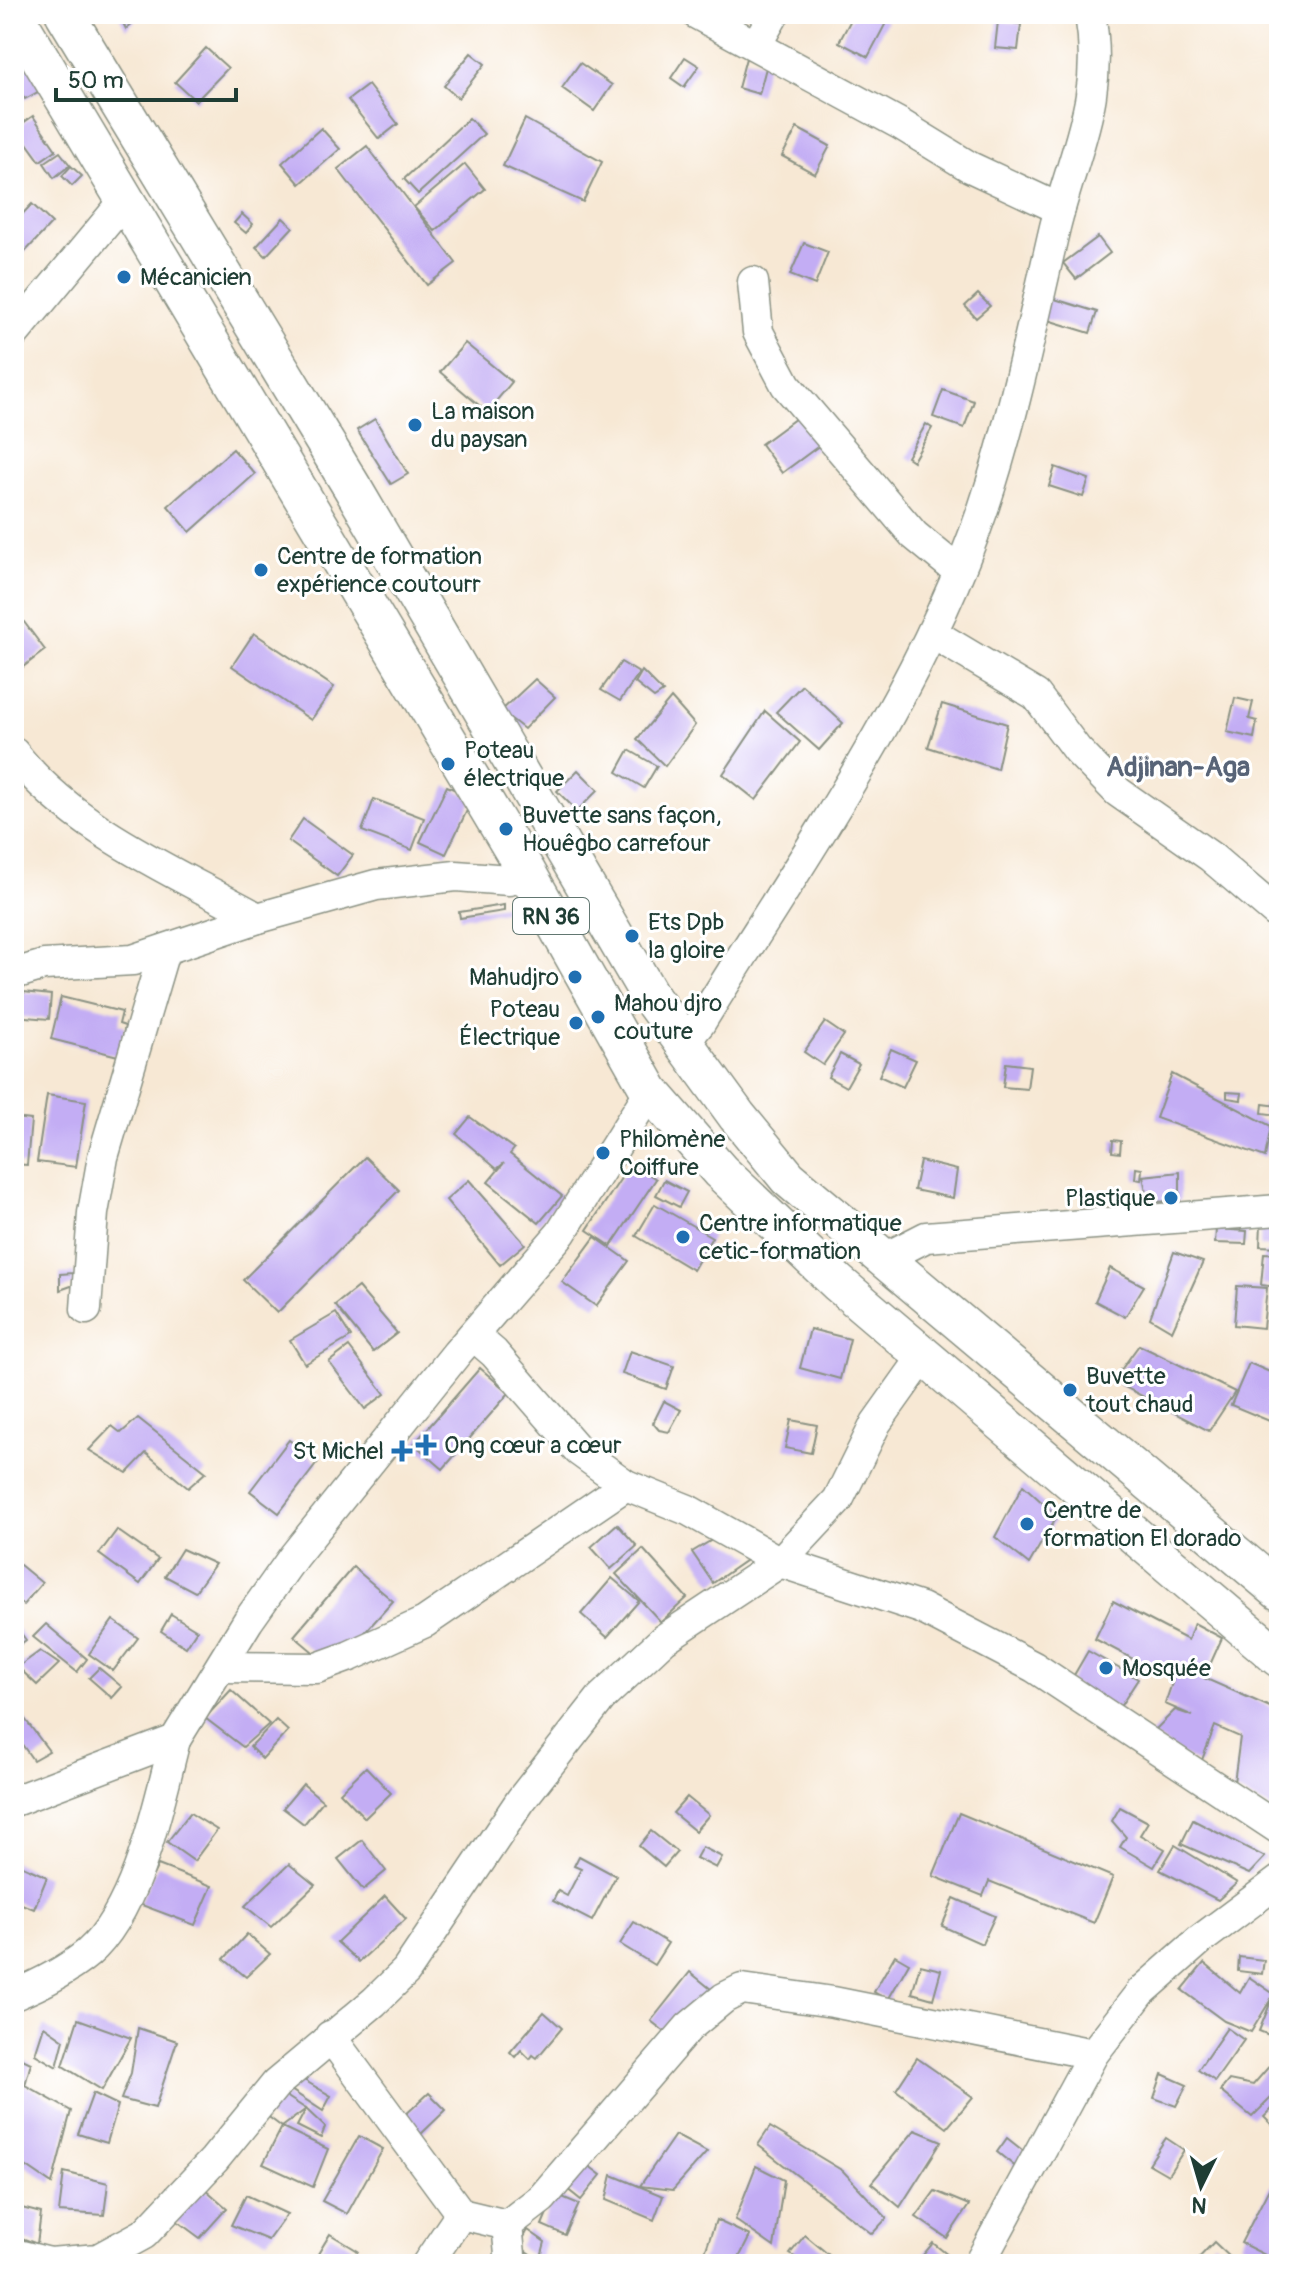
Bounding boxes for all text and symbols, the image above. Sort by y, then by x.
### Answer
scale bar [56,52,236,102]
text: 50 m [68,66,124,95]
place label: Mécanicien [140,263,252,292]
marker: Mécanicien [115,268,133,286]
place label: La maison du paysan [431,397,535,454]
marker: La maison du paysan [406,416,424,434]
place label: Centre de formation expérience coutourr [277,542,482,599]
marker: Centre de formation expérience coutourr [252,561,270,579]
place label: Poteau électrique [464,736,564,793]
district label: Adjinan-Aga [1106,750,1250,785]
marker: Poteau électrique [439,755,457,773]
place label: Buvette sans façon, Houêgbo carrefour [522,801,722,858]
marker: Buvette sans façon, Houêgbo carrefour [497,820,515,838]
road number: RN 36 [513,898,589,934]
place label: Ets Dpb la gloire [648,908,725,965]
marker: Ets Dpb la gloire [623,927,641,945]
place label: Mahudjro [469,963,559,992]
marker: Mahudjro [566,968,584,986]
place label: Mahou djro couture [614,989,722,1046]
place label: Poteau Électrique [459,995,560,1052]
marker: Mahou djro couture [589,1008,607,1026]
marker: Poteau Électrique [567,1014,585,1032]
place label: Philomène Coiffure [619,1125,726,1182]
marker: Philomène Coiffure [594,1144,612,1162]
place label: Plastique [1065,1184,1155,1213]
marker: Plastique [1162,1189,1180,1207]
place label: Centre informatique cetic-formation [699,1209,902,1266]
marker: Centre informatique cetic-formation [674,1228,692,1246]
place label: Buvette tout chaud [1085,1362,1193,1419]
marker: Buvette tout chaud [1061,1381,1079,1399]
place label: Ong cœur a cœur [444,1431,622,1460]
marker: Ong cœur a cœur [415,1434,437,1456]
place label: St Michel [293,1437,384,1466]
marker: St Michel [391,1440,413,1462]
place label: Centre de formation El dorado [1043,1496,1241,1553]
marker: Centre de formation El dorado [1018,1515,1036,1533]
place label: Mosquée [1122,1654,1211,1683]
marker: Mosquée [1097,1659,1115,1677]
north arrow [1161,2146,1241,2226]
text: N [1191,2190,1208,2220]

